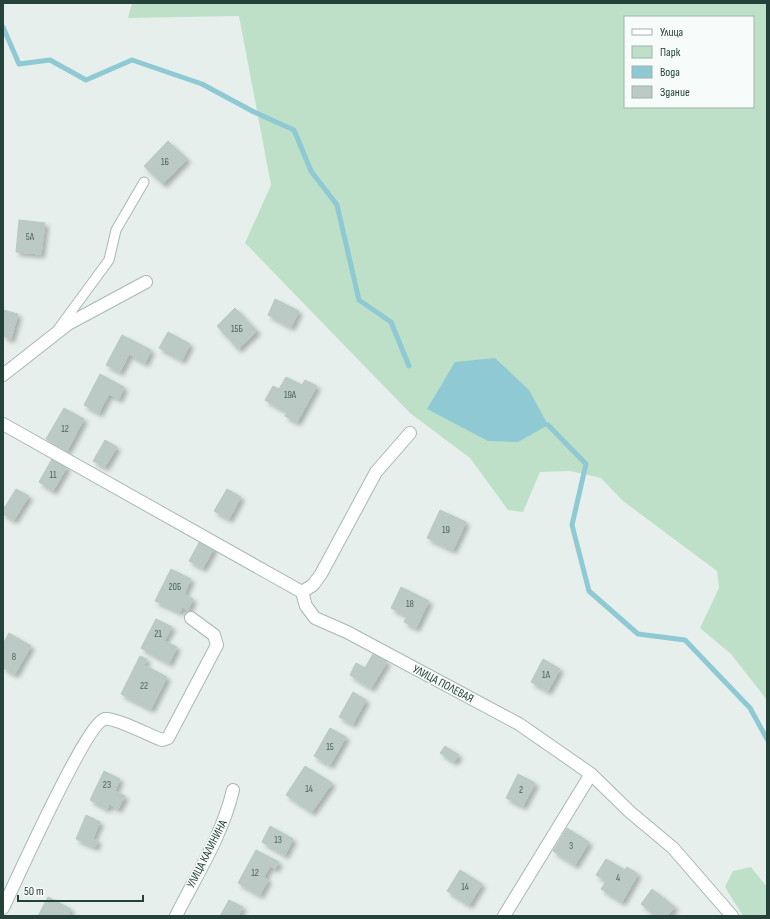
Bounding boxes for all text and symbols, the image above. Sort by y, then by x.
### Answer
legend [624,16,754,108]
text: Улица [660,25,684,40]
text: Парк [660,45,681,60]
text: Вода [660,65,680,80]
text: Здание [660,85,690,100]
house number: 16 [161,156,169,168]
house number: 5А [26,231,35,243]
house number: 15Б [231,323,244,335]
house number: 19А [284,389,297,401]
house number: 12 [61,423,69,435]
house number: 11 [50,469,57,481]
house number: 19 [442,524,450,536]
house number: 20Б [169,581,182,593]
house number: 18 [406,598,414,610]
house number: 21 [154,628,162,640]
house number: 8 [12,651,16,663]
street label: УЛИЦА ПОЛЕВАЯ [410,662,476,706]
house number: 1А [542,669,551,681]
house number: 22 [140,680,148,692]
house number: 15 [326,741,334,753]
house number: 23 [103,779,111,791]
house number: 14 [305,783,313,795]
house number: 2 [519,784,523,796]
street label: УЛИЦА КАЛИНИНА [183,817,231,891]
house number: 13 [274,834,282,846]
house number: 3 [569,840,573,852]
house number: 12 [251,867,259,879]
house number: 4 [616,872,620,884]
scale bar [18,877,143,903]
house number: 14 [461,881,469,893]
text: 50 m [24,884,44,899]

